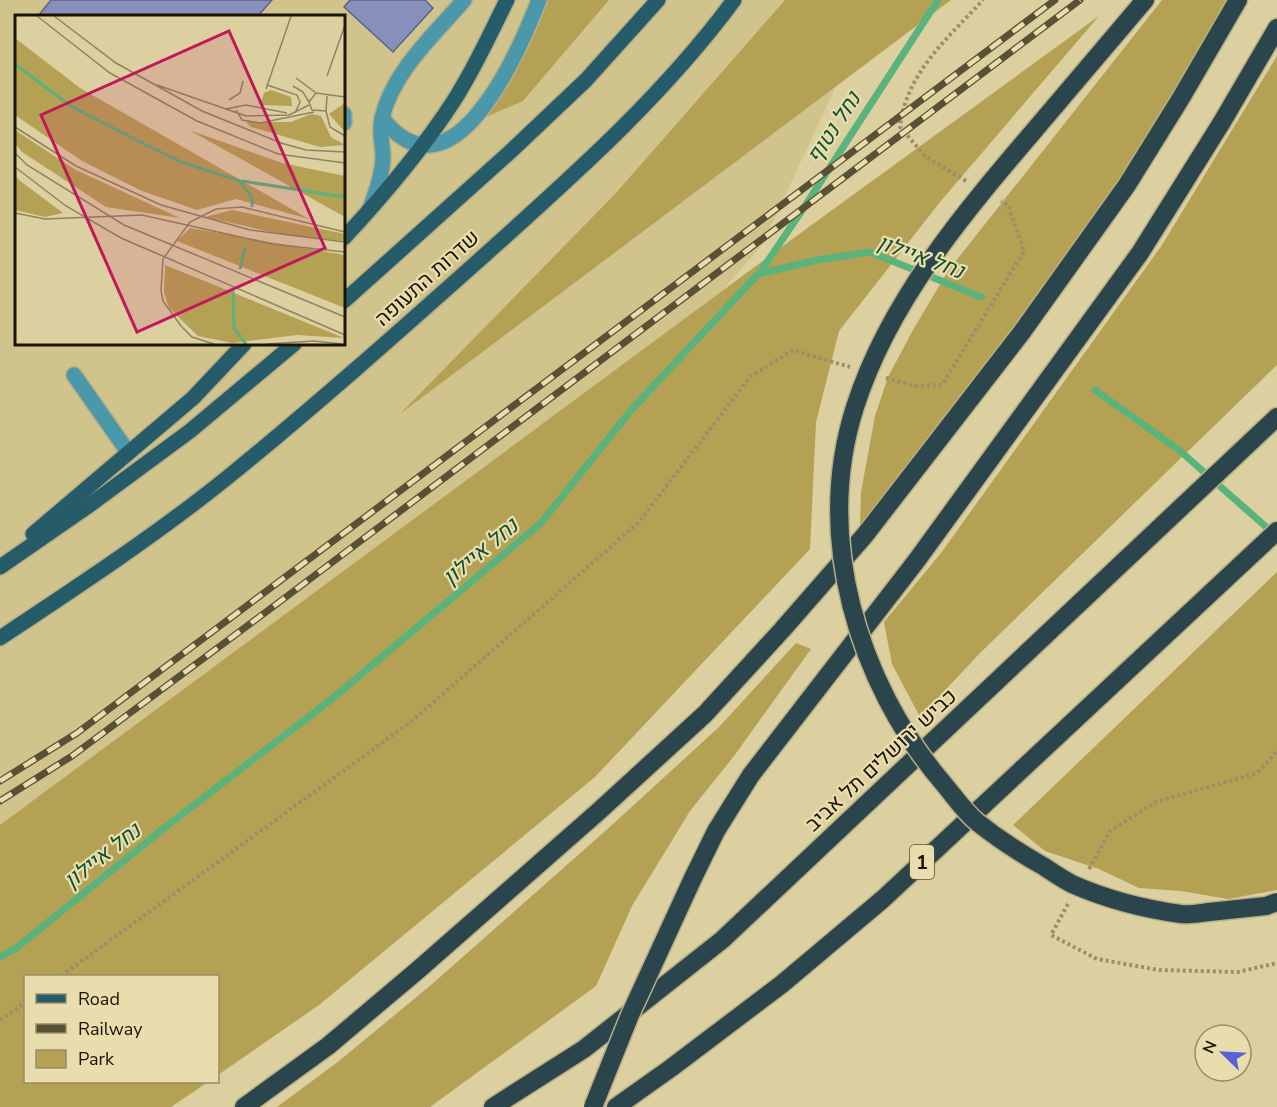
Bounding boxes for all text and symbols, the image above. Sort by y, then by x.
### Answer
inset map [15,15,345,345]
water label: נחל נטוף [800,84,869,169]
street label: שדרות התעופה [369,223,485,333]
water label: נחל איילון [873,227,970,287]
water label: נחל איילון [437,510,526,592]
street label: כביש ירושלים תל אביב [799,682,963,838]
water label: נחל איילון [58,815,149,895]
road number: 1 [910,845,934,879]
legend [24,975,219,1083]
text: Road [78,987,120,1011]
text: Railway [78,1017,143,1041]
north arrow [1193,1023,1253,1083]
text: N [1198,1037,1223,1057]
text: Park [78,1047,115,1071]

